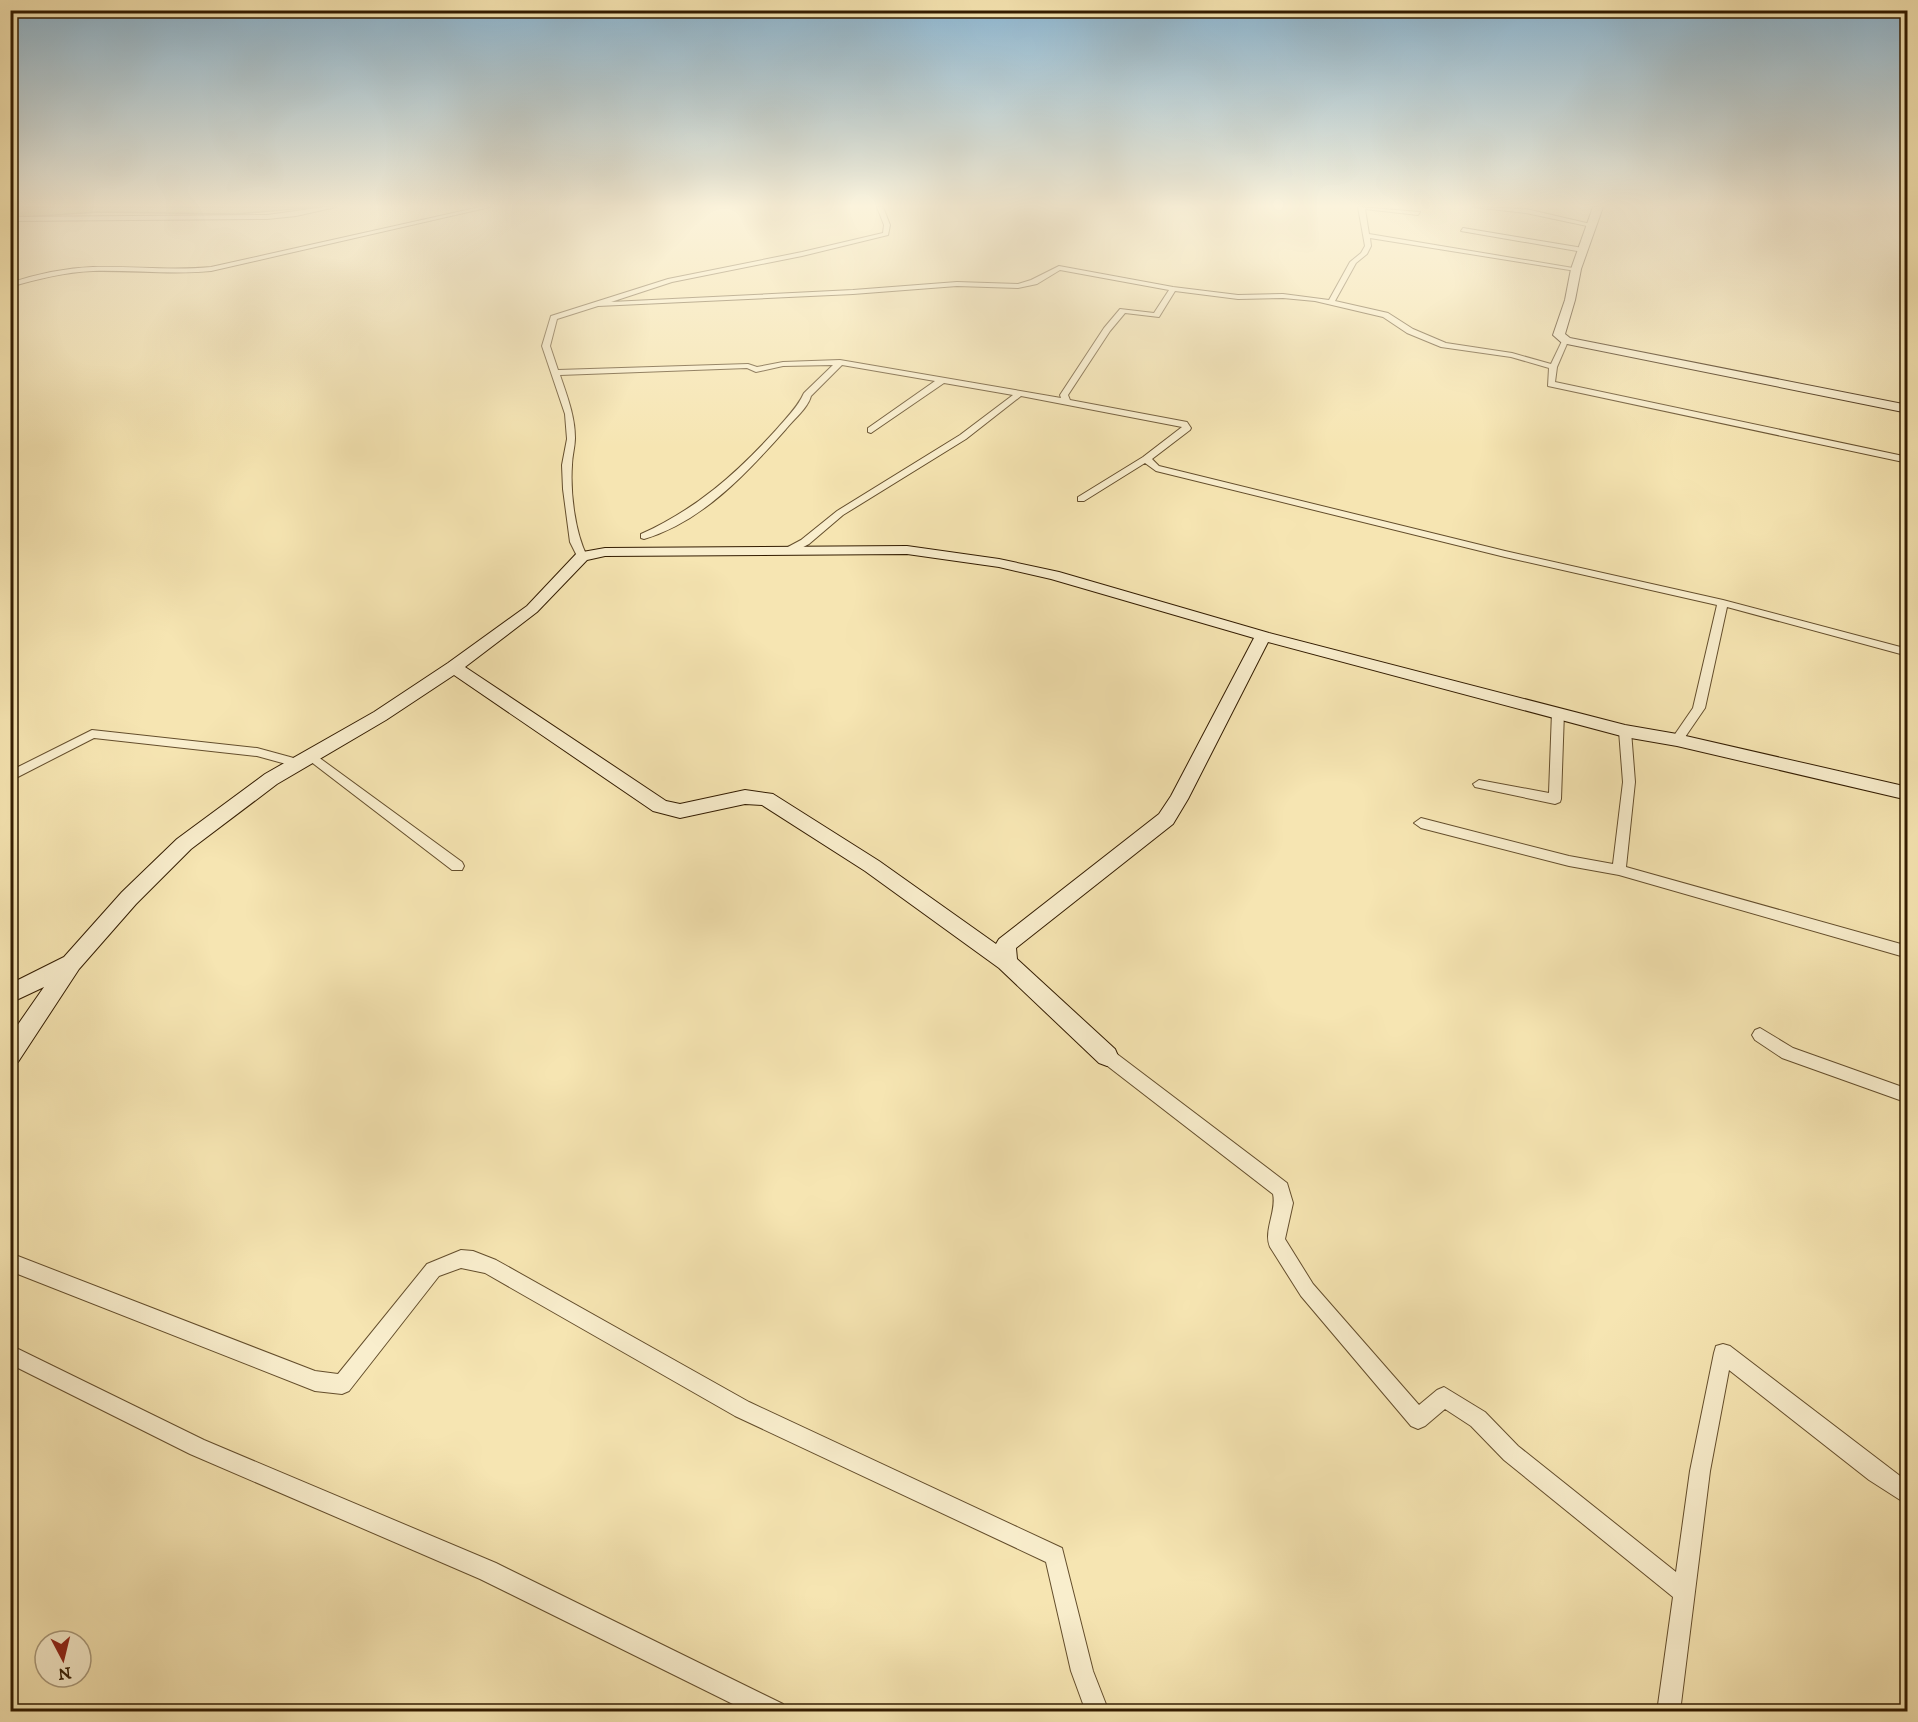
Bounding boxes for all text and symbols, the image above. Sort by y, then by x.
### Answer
north arrow [33,1629,93,1689]
text: N [57,1662,72,1684]

